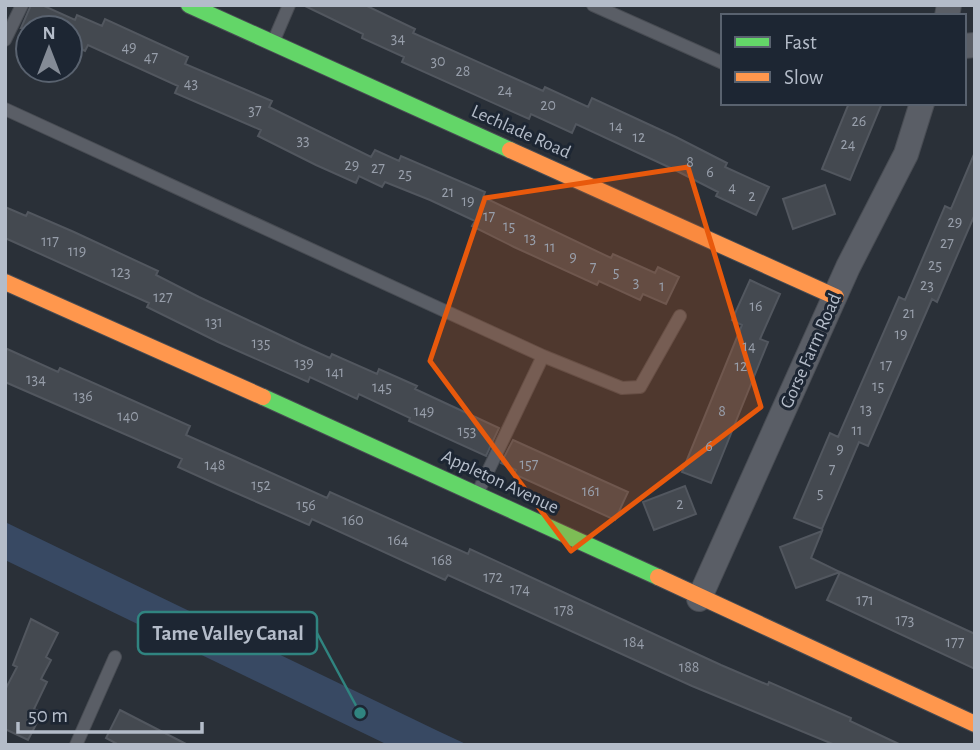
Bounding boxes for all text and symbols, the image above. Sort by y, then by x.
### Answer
north arrow [14,14,84,84]
legend [721,14,966,105]
text: N [42,24,56,43]
house number: 34 [391,30,405,46]
text: Fast [784,32,817,53]
house number: 49 [121,39,137,55]
house number: 47 [144,49,159,65]
house number: 30 [430,53,446,69]
house number: 28 [456,63,470,79]
text: Slow [784,67,823,88]
house number: 43 [184,75,198,91]
house number: 24 [498,82,513,98]
house number: 20 [540,97,556,113]
house number: 37 [248,102,262,118]
street label: Lechlade Road [468,102,574,162]
house number: 26 [852,113,866,129]
house number: 14 [609,118,623,134]
house number: 12 [633,129,645,145]
house number: 33 [296,132,310,148]
house number: 24 [841,136,856,152]
house number: 8 [686,154,694,170]
house number: 29 [345,157,359,173]
house number: 27 [371,160,385,176]
house number: 6 [706,164,714,180]
house number: 25 [398,166,412,182]
house number: 4 [728,179,736,195]
house number: 21 [442,184,454,200]
house number: 2 [748,188,756,204]
house number: 19 [461,193,475,209]
house number: 17 [483,208,495,224]
house number: 29 [948,214,962,230]
house number: 15 [503,218,515,234]
house number: 13 [524,230,536,246]
house number: 117 [41,233,59,249]
house number: 27 [940,235,954,251]
house number: 11 [544,239,556,255]
house number: 119 [68,243,86,259]
house number: 9 [569,249,577,265]
house number: 25 [928,257,942,273]
house number: 7 [590,259,597,275]
house number: 123 [111,264,131,280]
house number: 5 [613,264,619,280]
house number: 3 [633,274,639,290]
house number: 23 [920,277,934,293]
house number: 1 [659,278,665,294]
house number: 127 [153,289,173,305]
street label: Gorse Farm Road [777,290,845,411]
house number: 16 [749,298,763,314]
house number: 21 [903,305,915,321]
house number: 131 [205,314,223,330]
house number: 19 [894,326,908,342]
house number: 135 [252,335,270,351]
house number: 14 [742,338,756,354]
house number: 139 [294,355,314,371]
house number: 17 [880,357,892,373]
house number: 12 [735,358,747,374]
house number: 141 [326,364,344,380]
house number: 134 [26,371,46,387]
house number: 15 [872,378,884,394]
house number: 145 [372,379,392,395]
house number: 136 [73,388,93,404]
house number: 13 [860,401,872,417]
house number: 149 [414,403,434,419]
house number: 8 [718,403,726,419]
house number: 140 [117,408,139,424]
house number: 11 [851,422,863,438]
house number: 153 [458,423,476,439]
house number: 6 [705,438,713,454]
house number: 9 [836,441,844,457]
street label: Appleton Avenue [439,447,561,517]
house number: 157 [520,456,539,472]
house number: 148 [205,457,225,473]
house number: 7 [829,461,836,477]
house number: 152 [251,477,271,493]
house number: 161 [582,483,600,499]
house number: 5 [817,485,823,501]
house number: 2 [676,496,684,512]
house number: 156 [296,497,316,513]
house number: 160 [342,512,364,528]
house number: 164 [388,532,409,548]
house number: 168 [432,552,452,568]
house number: 172 [483,569,503,585]
house number: 174 [510,581,530,597]
house number: 171 [856,592,874,608]
house number: 178 [554,602,574,618]
callout: Tame Valley Canal [138,612,317,654]
house number: 173 [896,612,914,628]
text: Tame Valley Canal [152,623,304,644]
house number: 184 [624,634,645,650]
house number: 177 [946,634,965,650]
house number: 188 [679,659,699,675]
scale bar [18,690,201,734]
text: 50 m [28,705,68,726]

